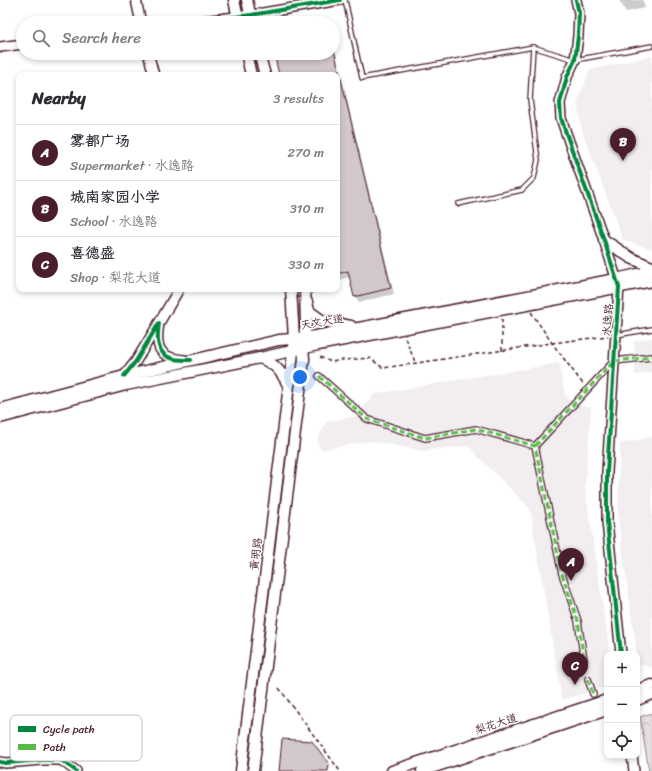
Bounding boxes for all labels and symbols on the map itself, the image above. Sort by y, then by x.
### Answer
pin: B [610,128,636,161]
street label: 水逸路 [597,303,619,337]
street label: 天文大道 [299,309,345,335]
your location [290,367,310,387]
street label: 黄明路 [245,536,267,572]
pin: A [558,548,584,581]
pin: C [562,652,588,685]
street label: 梨花大道 [472,708,520,740]
legend [10,715,142,761]
text: Cycle path [43,720,95,739]
text: Path [43,738,66,757]

